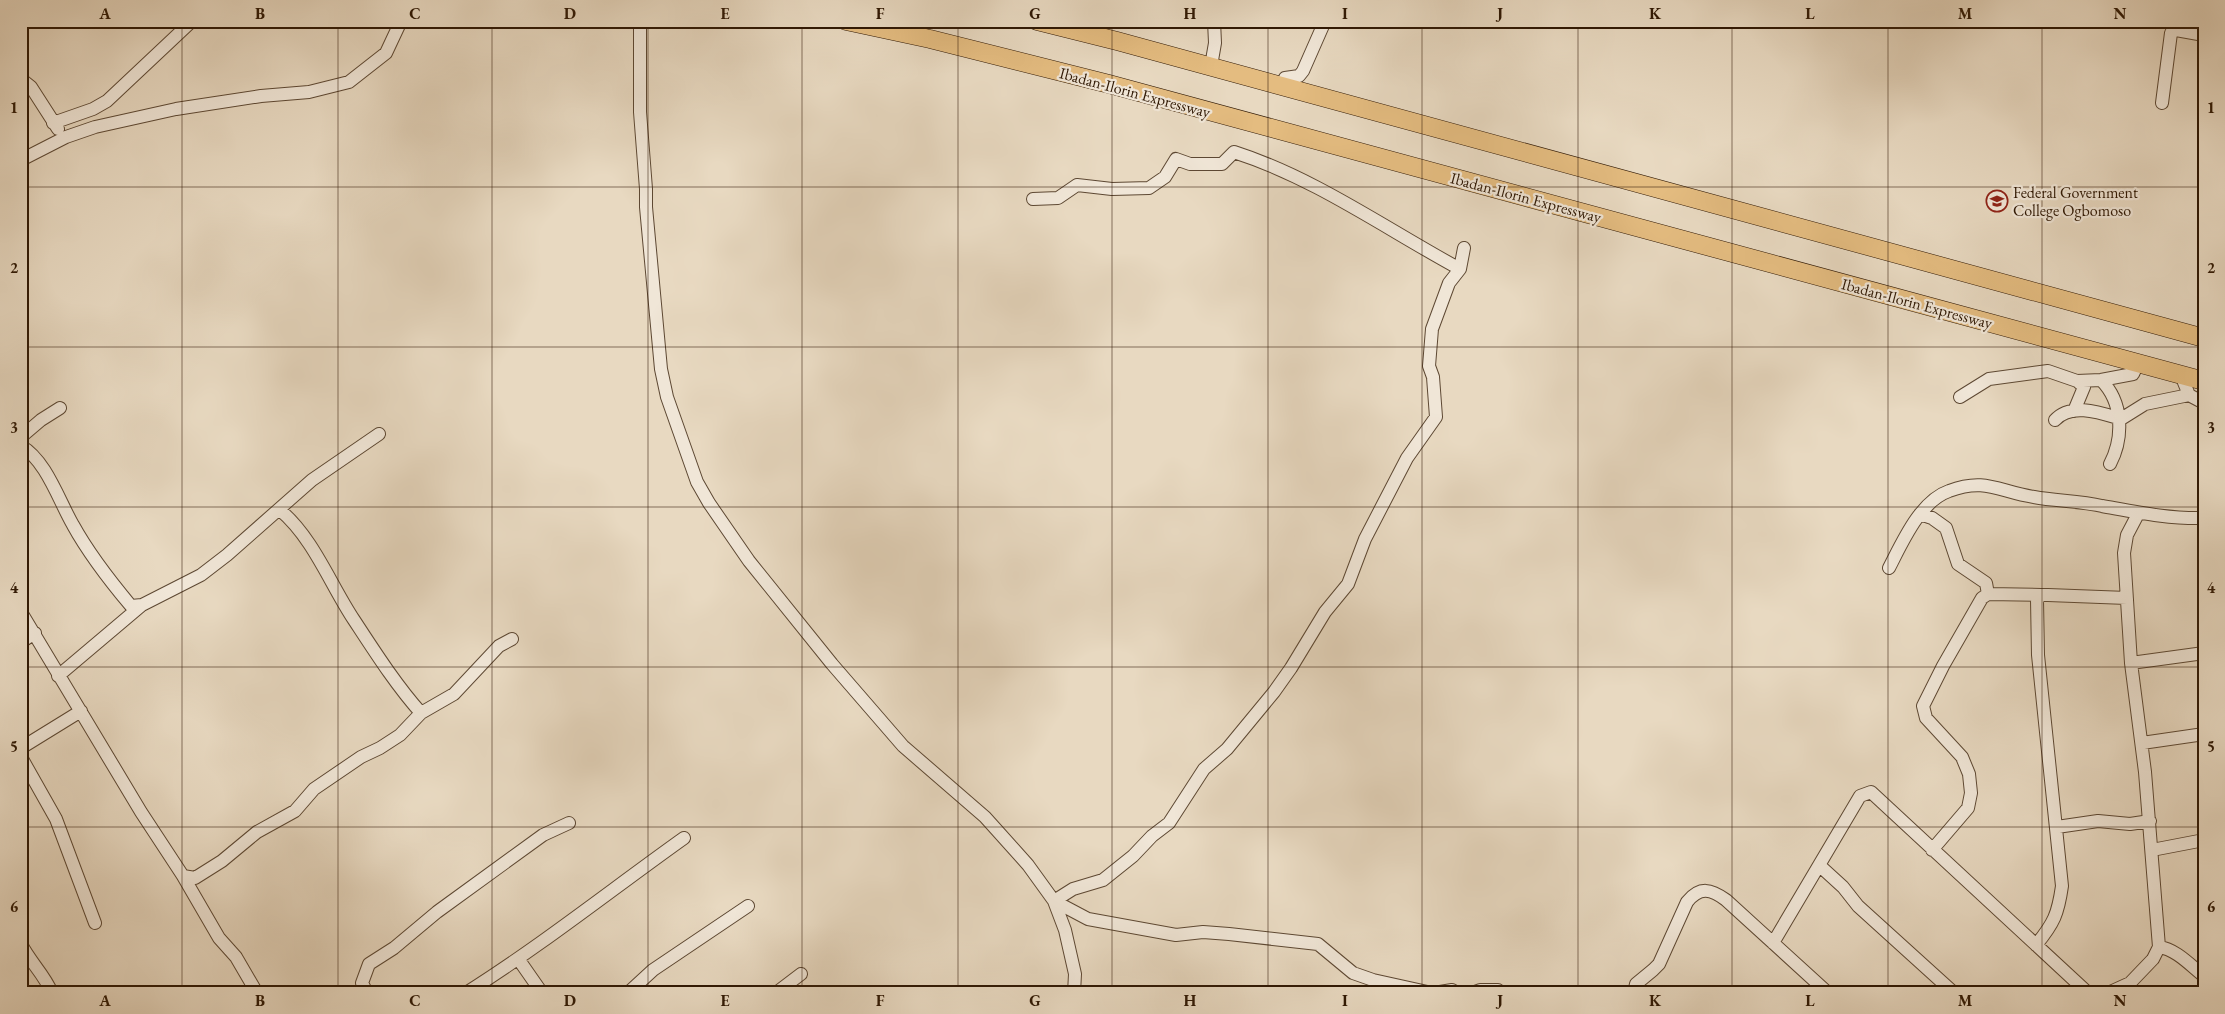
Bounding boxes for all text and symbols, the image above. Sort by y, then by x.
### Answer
text: A [98,3,111,24]
text: B [255,3,265,24]
text: C [409,3,421,24]
text: D [564,3,576,24]
text: E [720,3,730,24]
text: F [876,3,885,24]
text: G [1029,3,1041,24]
text: H [1184,3,1197,24]
text: I [1342,3,1348,24]
text: J [1495,3,1503,24]
text: K [1649,3,1662,24]
text: L [1805,3,1815,24]
text: M [1958,3,1973,24]
text: N [2114,3,2127,24]
street label: Ibadan-Ilorin Expressway [1057,62,1214,123]
text: 1 [10,97,18,118]
text: 1 [2207,97,2215,118]
street label: Ibadan-Ilorin Expressway [1448,167,1605,228]
place label: Federal Government College Ogbomoso [2013,182,2138,221]
school or university icon: Federal Government College Ogbomoso [1985,189,2009,213]
text: 2 [10,257,19,278]
text: 2 [2207,257,2216,278]
street label: Ibadan-Ilorin Expressway [1839,273,1996,334]
text: 3 [10,417,18,438]
text: 3 [2207,417,2215,438]
text: 4 [10,577,19,598]
text: 4 [2207,577,2216,598]
text: 5 [10,736,18,757]
text: 5 [2207,736,2215,757]
text: 6 [10,896,19,917]
text: 6 [2207,896,2216,917]
text: A [98,990,111,1011]
text: B [255,990,265,1011]
text: C [409,990,421,1011]
text: D [564,990,576,1011]
text: E [720,990,730,1011]
text: F [876,990,885,1011]
text: G [1029,990,1041,1011]
text: H [1184,990,1197,1011]
text: I [1342,990,1348,1011]
text: J [1495,990,1503,1011]
text: K [1649,990,1662,1011]
text: L [1805,990,1815,1011]
text: M [1958,990,1973,1011]
text: N [2114,990,2127,1011]

